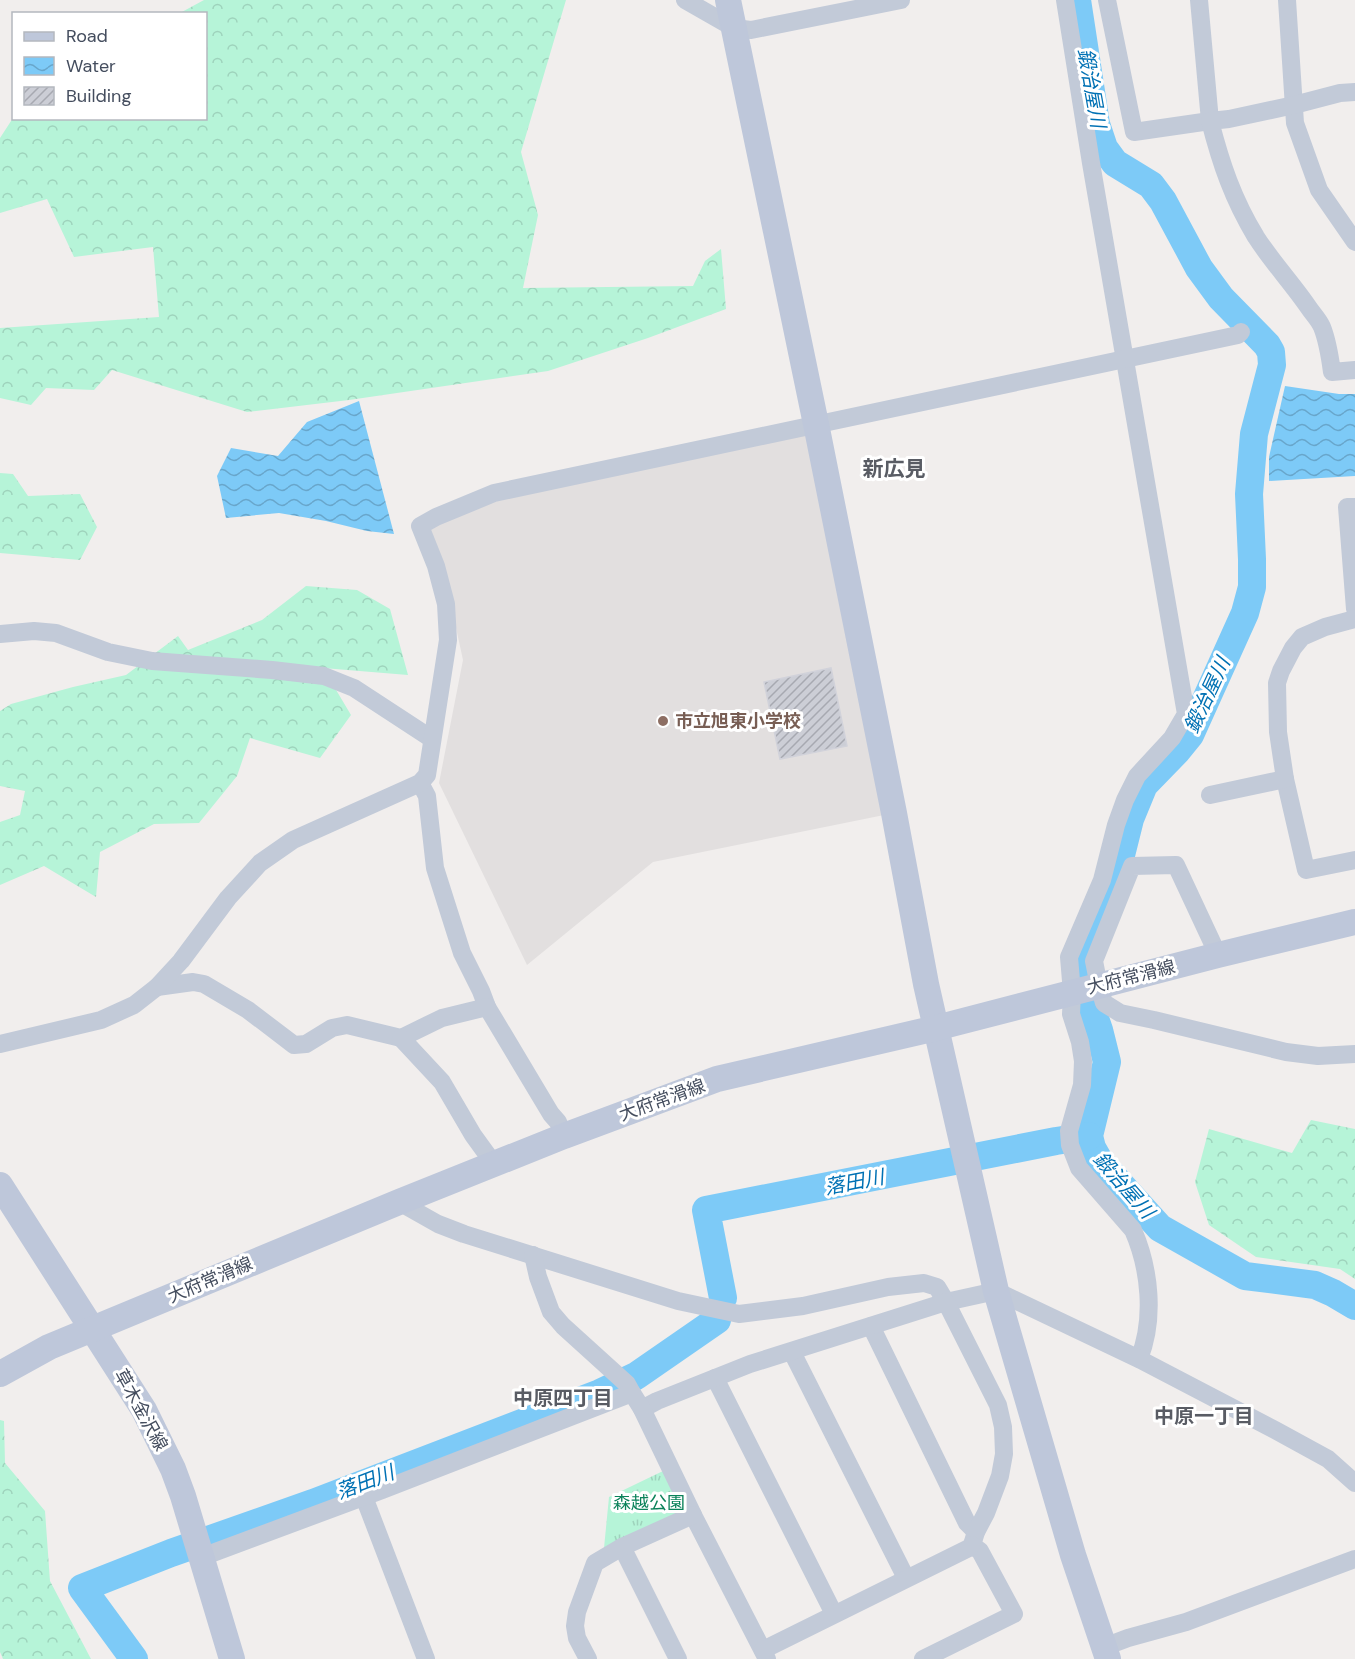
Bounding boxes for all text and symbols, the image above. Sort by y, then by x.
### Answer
legend [12,12,207,120]
text: Road [66,24,108,48]
water label: 鍛治屋川 [1072,46,1112,132]
text: Water [66,54,116,78]
text: Building [66,84,131,108]
district label: 新広見 [863,455,926,483]
water label: 鍛治屋川 [1178,651,1237,737]
place label: 市立旭東小学校 [675,709,801,733]
marker: 市立旭東小学校 [656,714,670,728]
street label: 大府常滑線 [1084,954,1178,1000]
street label: 大府常滑線 [616,1073,708,1127]
water label: 鍛治屋川 [1088,1146,1161,1225]
water label: 落田川 [822,1163,888,1200]
street label: 大府常滑線 [164,1251,256,1309]
street label: 草木金沢線 [109,1365,173,1455]
district label: 中原四丁目 [513,1385,613,1411]
district label: 中原一丁目 [1154,1403,1254,1429]
water label: 落田川 [332,1458,400,1505]
park label: 森越公園 [613,1491,685,1515]

